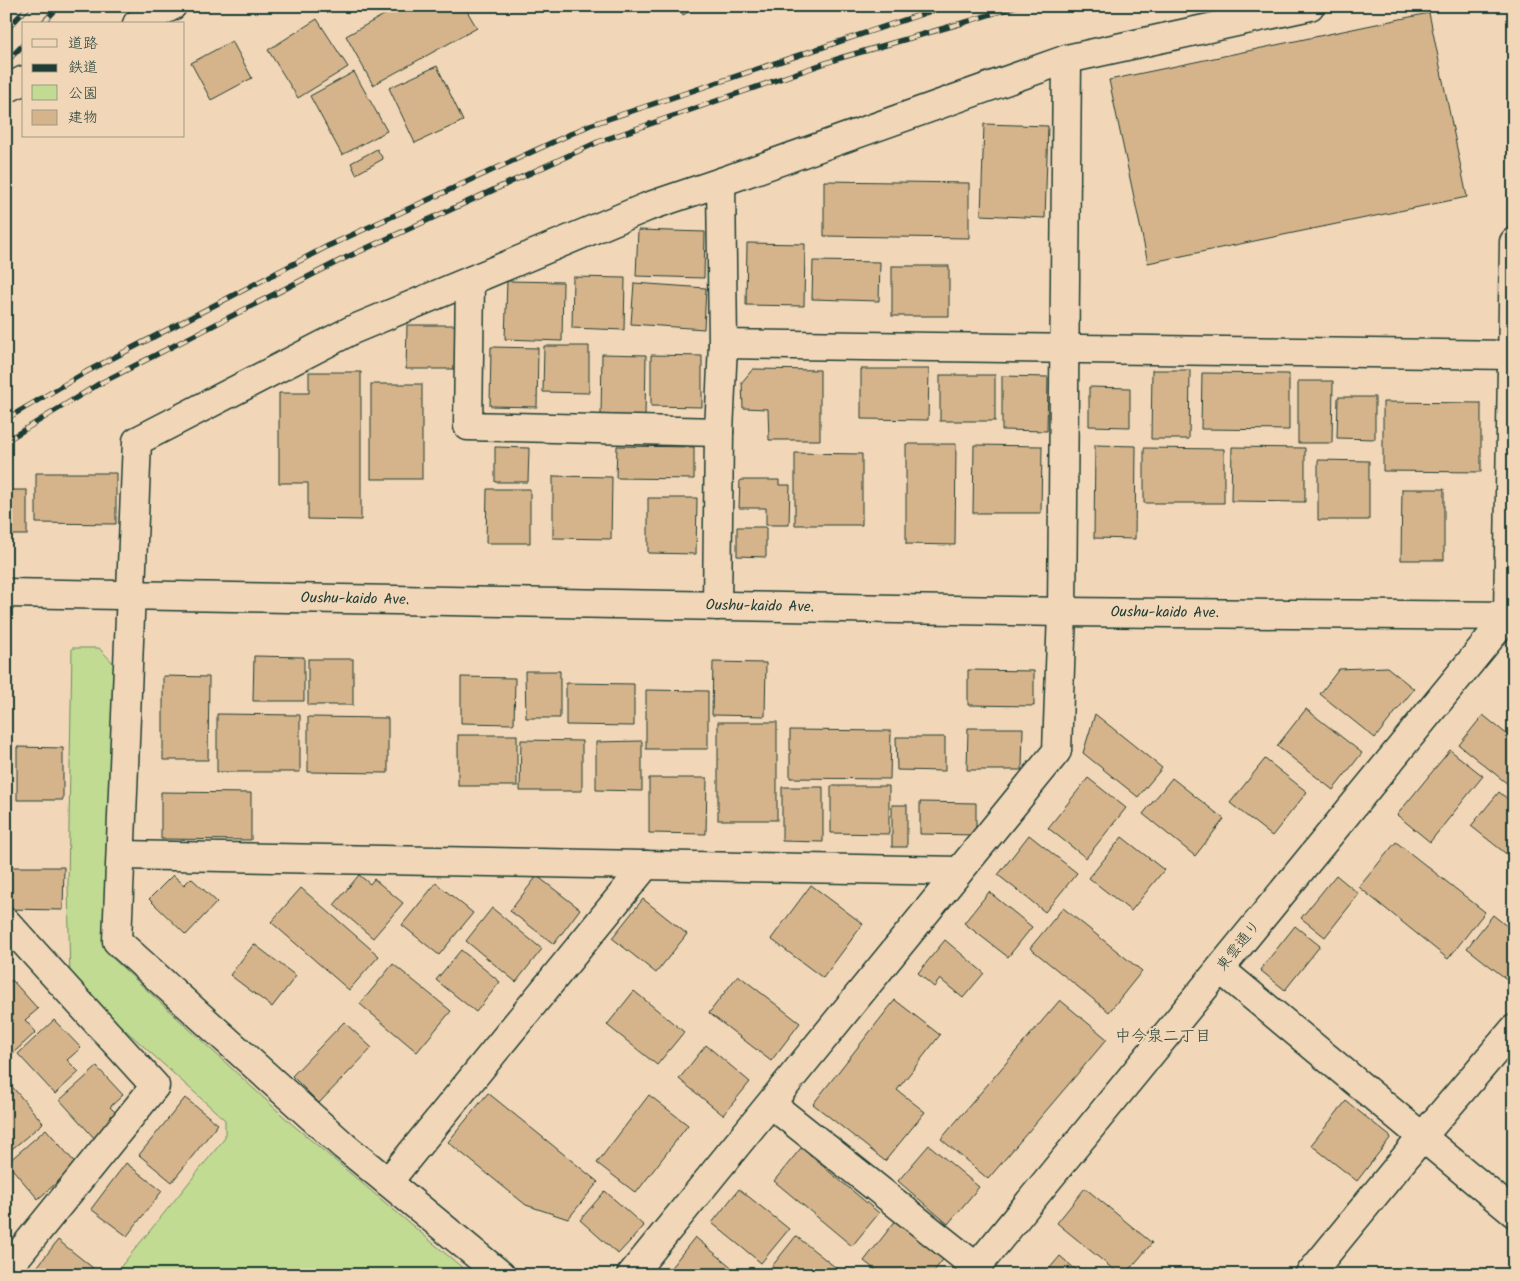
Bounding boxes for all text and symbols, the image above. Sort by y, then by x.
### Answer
legend [22,22,185,138]
text: 道路 [68,32,98,56]
text: 鉄道 [68,56,98,80]
text: 公園 [68,82,98,106]
text: 建物 [68,106,98,130]
street label: Oushu-kaido Ave. [300,586,410,612]
street label: Oushu-kaido Ave. [705,594,814,620]
street label: Oushu-kaido Ave. [1110,600,1219,625]
street label: 東雲通り [1211,915,1267,977]
district label: 中今泉二丁目 [1115,1024,1211,1049]

